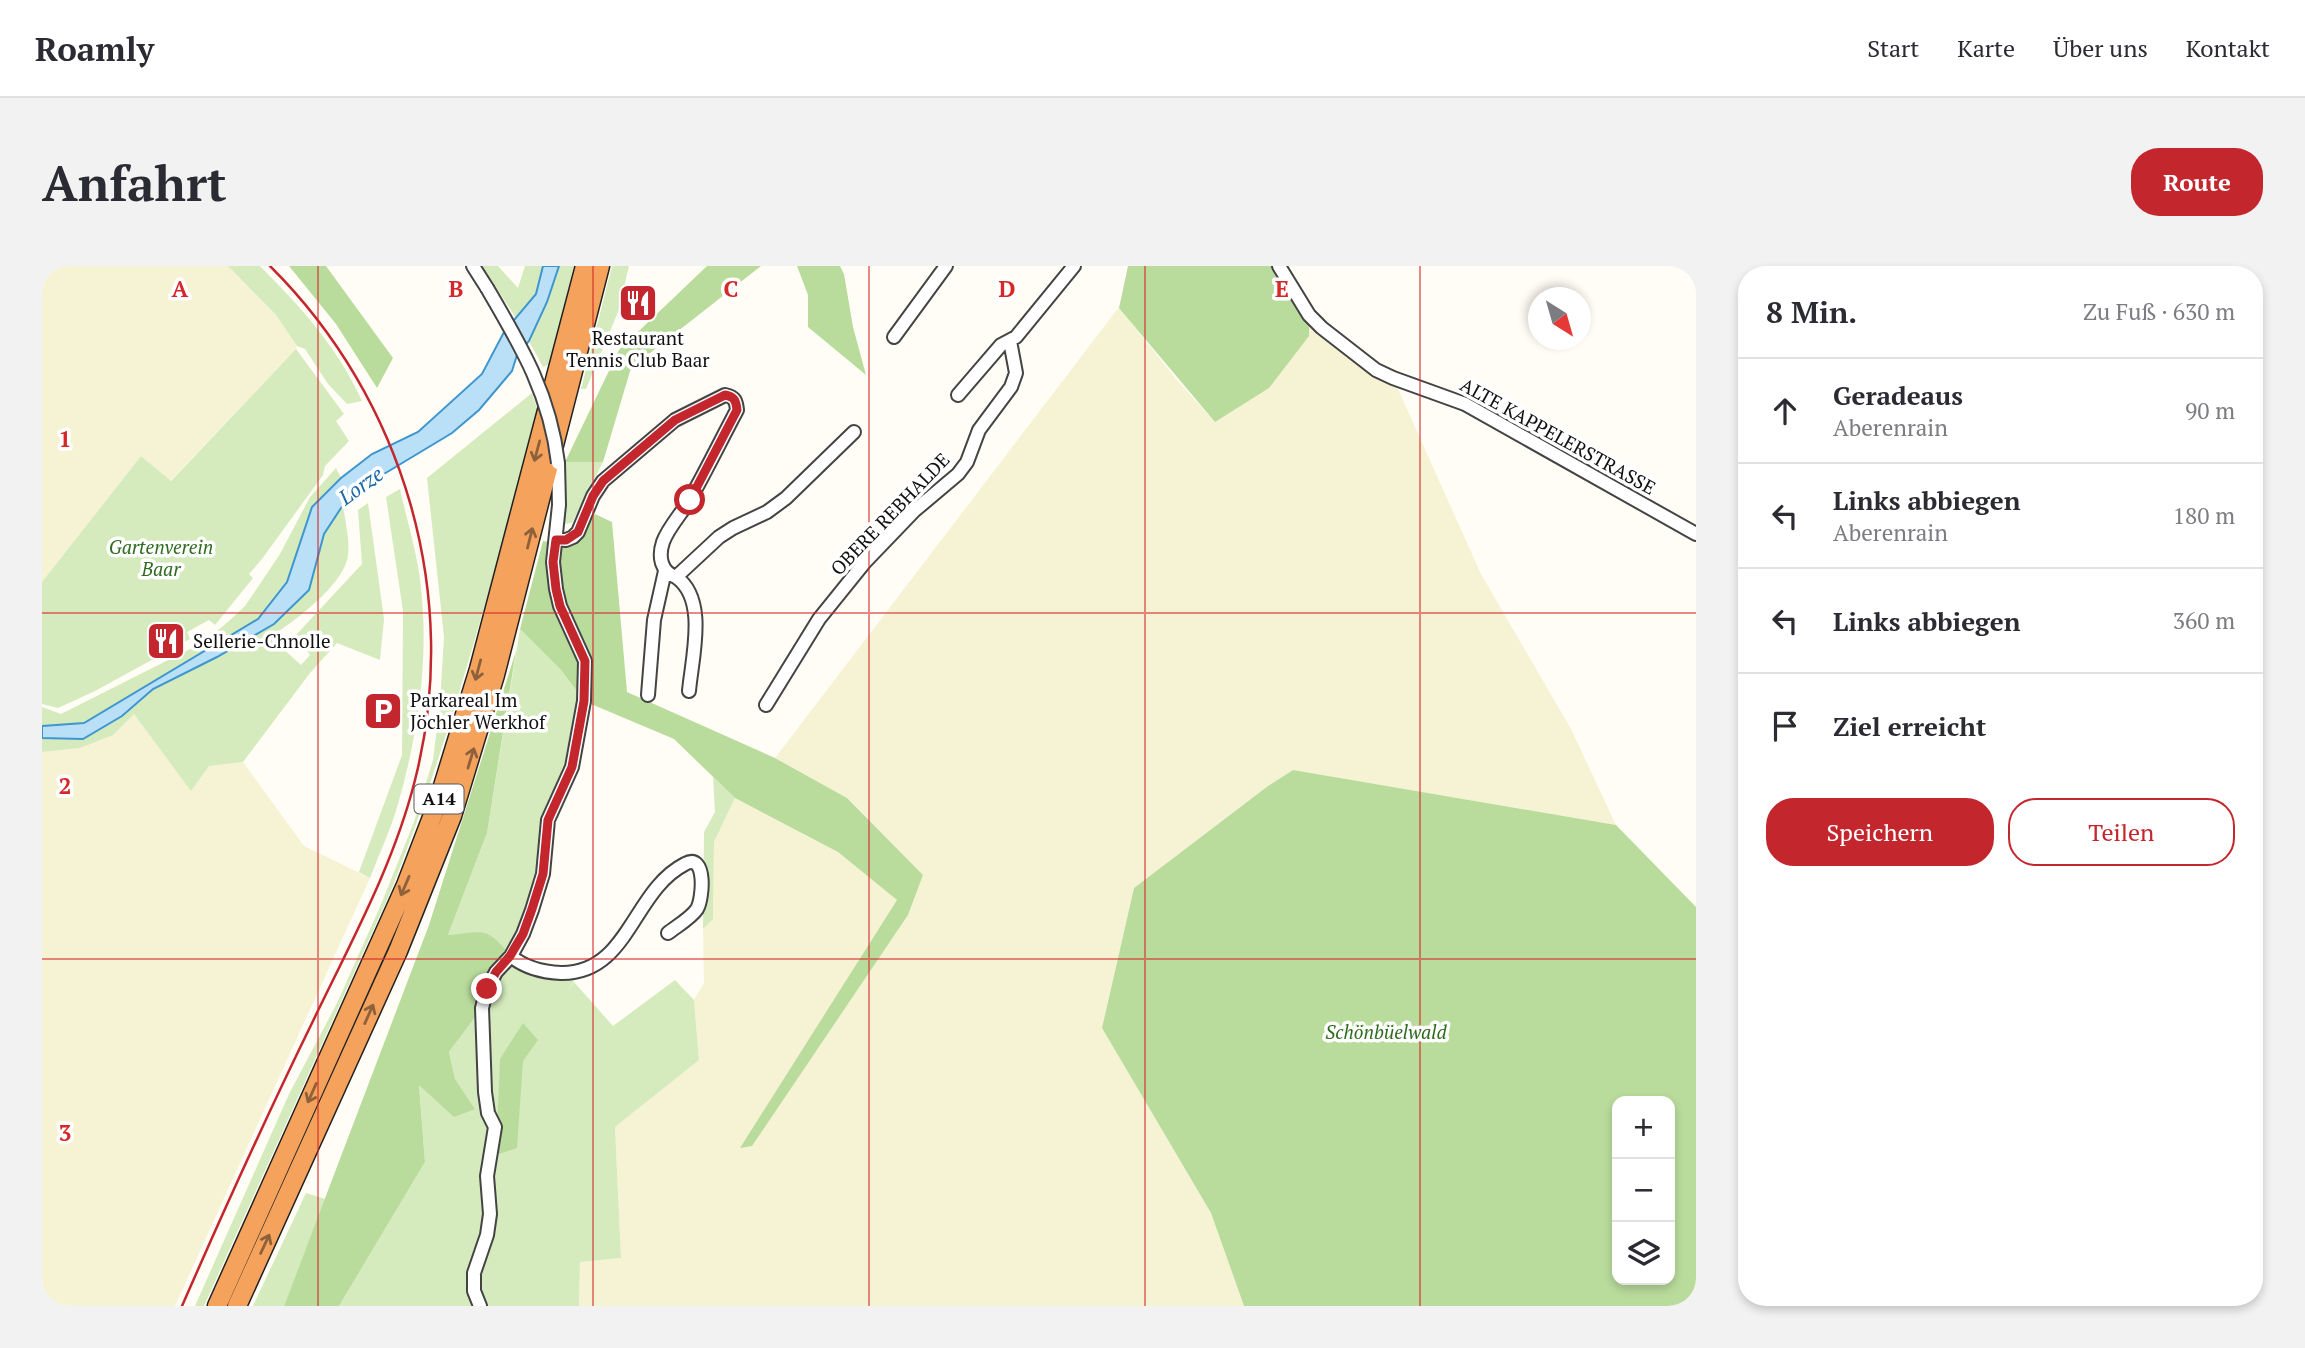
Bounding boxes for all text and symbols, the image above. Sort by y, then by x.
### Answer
text: Roamly [35,27,154,70]
text: Start [1867,32,1919,64]
text: Karte [1957,32,2015,64]
text: Über uns [2053,32,2148,64]
text: Kontakt [2186,32,2270,64]
button: Route [2131,148,2263,216]
text: Anfahrt [42,150,227,215]
text: A [172,273,189,304]
text: B [449,273,464,304]
text: C [724,273,739,304]
text: D [999,273,1016,304]
text: E [1275,273,1289,304]
restaurant icon: Restaurant Tennis Club Baar [617,282,659,324]
north arrow [1528,287,1591,350]
text: 8 Min. [1766,292,1857,332]
text: Zu Fuß · 630 m [2083,296,2235,327]
place label: Restaurant Tennis Club Baar [566,325,710,372]
street label: ALTE KAPPELERSTRASSE [1456,371,1660,500]
text: Geradeaus [1833,378,1963,412]
icon: ahead [1766,392,1804,430]
text: 90 m [2185,395,2235,426]
text: Aberenrain [1833,412,1948,443]
text: 1 [59,423,72,454]
one-way arrow [529,439,542,461]
street label: OBERE REBHALDE [825,447,955,580]
water label: Lorze [332,459,389,511]
text: Links abbiegen [1833,483,2021,517]
route start [674,484,705,515]
icon: left [1766,497,1804,535]
text: 180 m [2173,500,2235,531]
text: Aberenrain [1833,517,1948,548]
one-way arrow [524,527,537,550]
park label: Gartenverein Baar [109,534,213,581]
icon: left [1766,602,1804,640]
text: Links abbiegen [1833,604,2021,638]
text: 360 m [2173,605,2235,636]
restaurant icon: Sellerie-Chnolle [145,620,187,662]
place label: Sellerie-Chnolle [193,628,331,653]
one-way arrow [471,659,484,681]
place label: Parkareal Im Jöchler Werkhof [410,687,547,734]
parking icon: Parkareal Im Jöchler Werkhof [362,690,404,732]
icon: arrive [1766,707,1804,745]
text: Ziel erreicht [1833,709,1986,743]
one-way arrow [466,747,479,769]
text: 2 [59,770,72,801]
road number: A14 [414,784,464,814]
button: Speichern [1766,798,1994,866]
button: Teilen [2008,798,2235,866]
one-way arrow [398,874,411,896]
route end [471,973,502,1004]
one-way arrow [363,1004,376,1025]
park label: Schönbüelwald [1325,1019,1447,1044]
one-way arrow [305,1082,318,1104]
map controls [1612,1096,1675,1285]
button: + [1612,1096,1675,1159]
text: 3 [59,1117,72,1148]
button: − [1612,1159,1675,1222]
button: layers [1612,1222,1675,1285]
one-way arrow [259,1234,272,1255]

